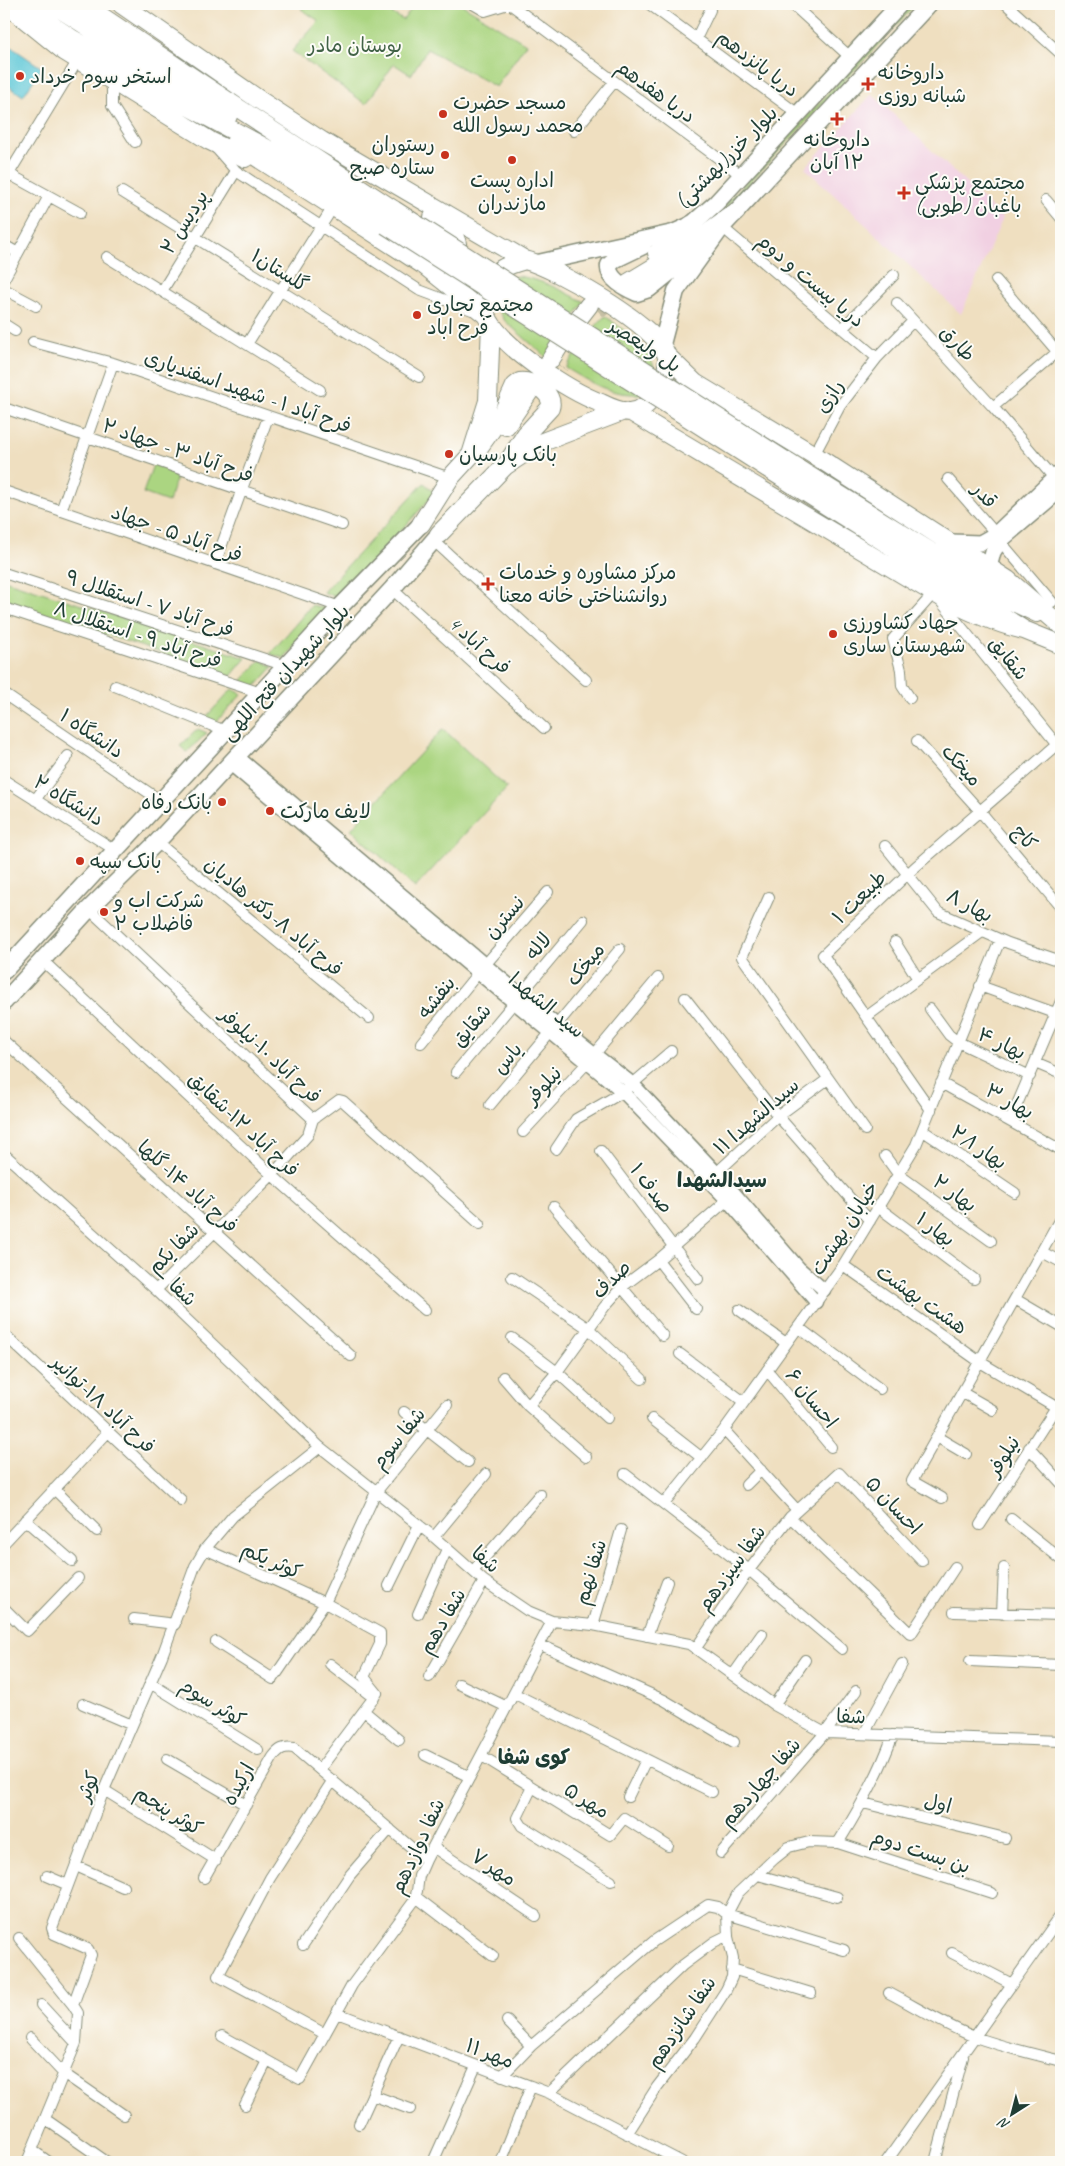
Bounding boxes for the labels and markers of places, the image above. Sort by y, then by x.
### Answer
place label: داروخانه شبانه روزی [878,60,966,108]
place label: استخر سوم خرداد [30,64,172,92]
marker: استخر سوم خرداد [14,70,26,82]
marker: داروخانه شبانه روزی [862,78,874,90]
place label: مسجد حضرت محمد رسول الله [453,90,584,138]
marker: مسجد حضرت محمد رسول الله [437,108,449,120]
marker: داروخانه ١٣ آبان [831,113,843,125]
place label: داروخانه ١٣ آبان [804,127,870,175]
place label: رستوران ستاره صبح [350,132,435,181]
marker: رستوران ستاره صبح [439,149,451,161]
marker: اداره پست مازندران [506,154,518,166]
place label: اداره پست مازندران [470,168,554,216]
place label: مجتمع پزشکی باغبان (طوبی) [915,170,1025,218]
marker: مجتمع پزشکی باغبان (طوبی) [897,186,911,200]
place label: مجتمع تجاری فرح اباد [427,292,534,341]
marker: مجتمع تجاری فرح اباد [411,309,423,321]
place label: بانک پارسیان [459,442,557,467]
marker: بانک پارسیان [443,448,455,460]
place label: مرکز مشاوره و خدمات روانشناختی خانه معنا [499,560,676,608]
marker: مرکز مشاوره و خدمات روانشناختی خانه معنا [481,577,495,591]
place label: جهاد کشاورزی شهرستان ساری [843,610,966,658]
marker: جهاد کشاورزی شهرستان ساری [827,628,839,640]
place label: بانک رفاه [141,790,212,815]
marker: بانک رفاه [216,796,228,808]
place label: لایف مارکت [280,799,371,824]
marker: لایف مارکت [264,805,276,817]
place label: بانک سپه [90,849,162,874]
marker: بانک سپه [74,855,86,867]
place label: شرکت اب و فاضلاب ۲ [112,888,204,936]
marker: شرکت اب و فاضلاب ۲ [98,906,110,918]

